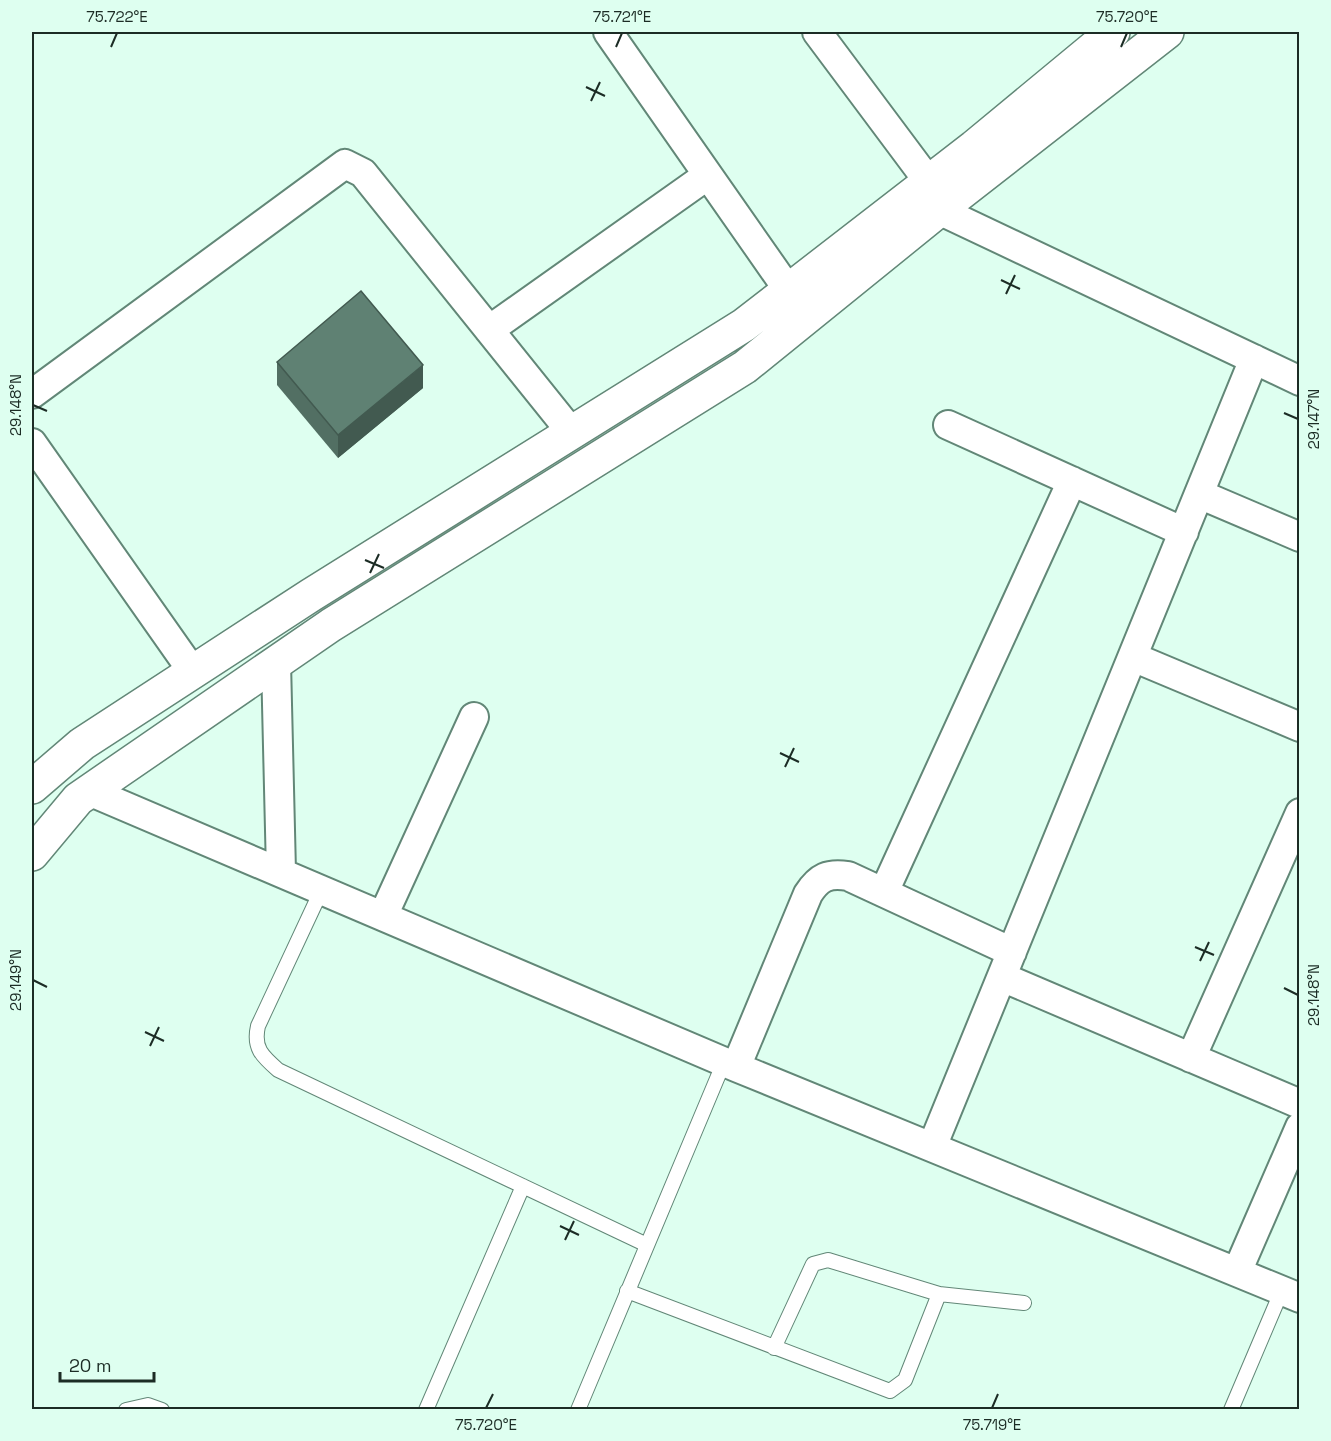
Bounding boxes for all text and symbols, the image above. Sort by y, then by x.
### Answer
text: 75.722°E [86,7,148,26]
text: 75.721°E [593,7,651,26]
text: 75.720°E [1096,7,1158,26]
text: 29.148°N [6,374,25,436]
text: 29.147°N [1304,389,1323,449]
text: 29.149°N [6,949,25,1011]
text: 29.148°N [1304,964,1323,1026]
scale bar [60,1345,154,1383]
text: 20 m [69,1354,112,1377]
text: 75.720°E [455,1415,517,1434]
text: 75.719°E [963,1415,1021,1434]

